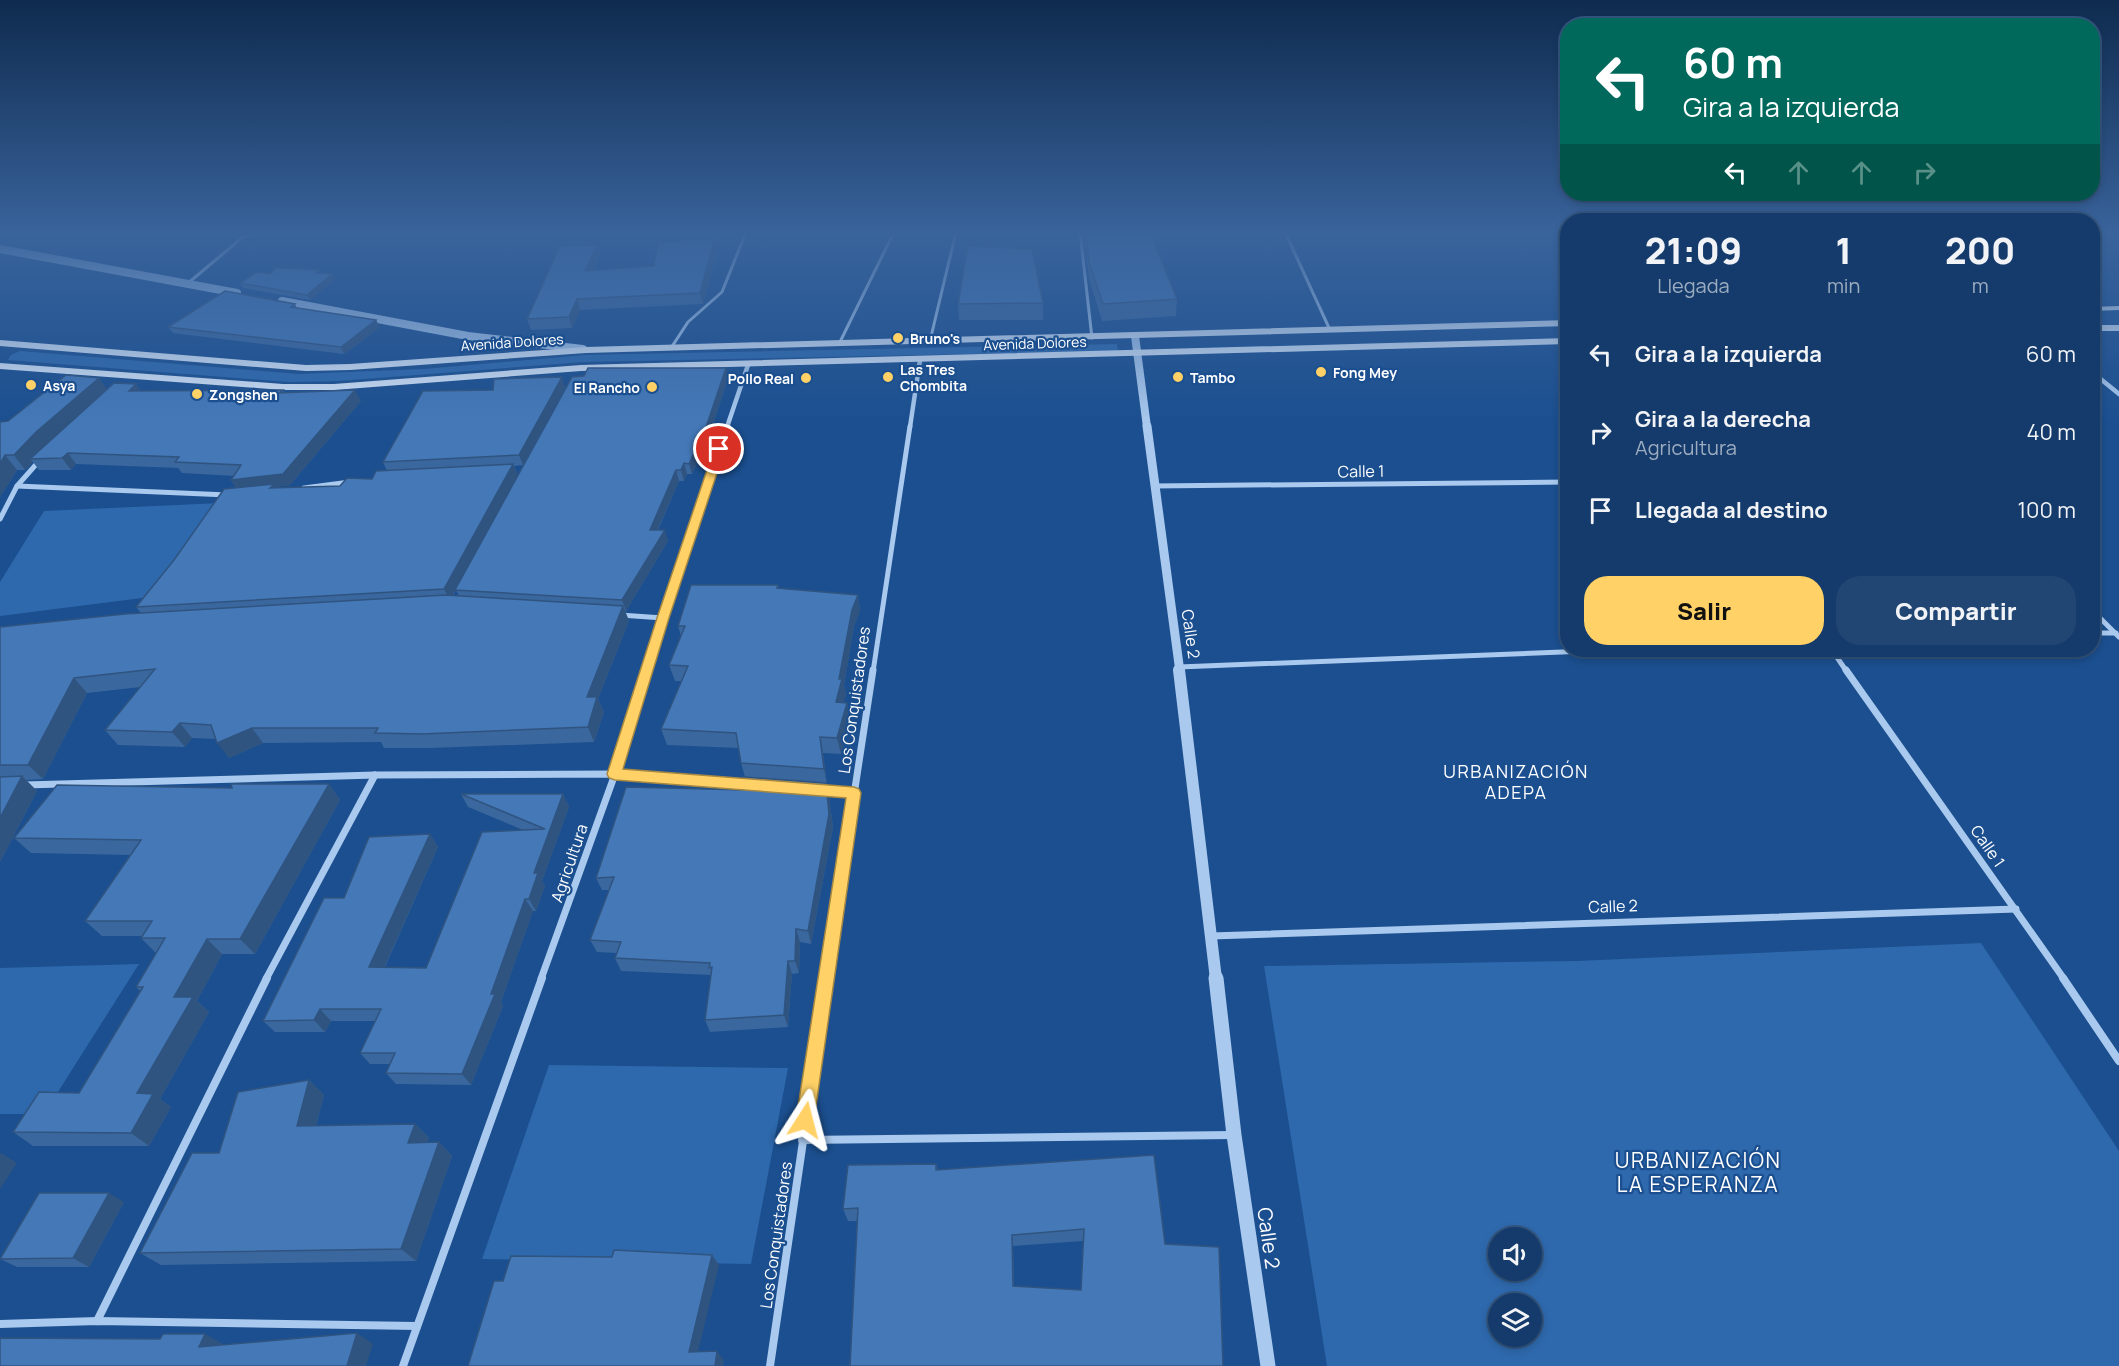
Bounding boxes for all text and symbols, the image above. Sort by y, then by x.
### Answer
text: 60 m [1683,33,1783,91]
icon: left [1584,42,1662,120]
text: Gira a la izquierda [1683,88,1899,125]
icon: left [1719,156,1752,189]
icon: ahead [1782,156,1815,189]
icon: ahead [1845,156,1878,189]
icon: right [1908,156,1941,189]
text: 21:09 [1645,226,1742,275]
text: 1 [1835,226,1852,275]
text: 200 [1945,226,2015,275]
text: Llegada [1657,272,1730,299]
text: min [1827,272,1860,299]
text: m [1972,272,1989,299]
street label: Avenida Dolores [460,329,564,355]
place label: Bruno's [910,329,961,348]
marker: Bruno's [891,331,905,345]
street label: Avenida Dolores [983,332,1087,354]
icon: left [1584,338,1617,371]
text: Gira a la izquierda [1635,339,1822,369]
text: 60 m [2026,339,2076,369]
place label: Las Tres Chombita [900,360,967,395]
place label: Fong Mey [1333,363,1397,382]
marker: Fong Mey [1314,365,1328,379]
place label: Tambo [1190,368,1236,387]
place label: Pollo Real [728,369,794,388]
marker: Las Tres Chombita [881,370,895,384]
marker: Tambo [1171,370,1185,384]
marker: Pollo Real [799,371,813,385]
place label: Asya [43,376,75,395]
marker: Asya [24,378,38,392]
place label: El Rancho [574,378,640,397]
marker: El Rancho [645,380,659,394]
place label: Zongshen [209,385,278,404]
marker: Zongshen [190,387,204,401]
text: Gira a la derecha [1635,404,1811,434]
icon: right [1584,416,1617,449]
text: 40 m [2027,417,2076,447]
pin [693,423,744,474]
icon: arrive [702,432,735,465]
text: Agricultura [1635,434,1737,461]
street label: Calle 1 [1338,460,1384,482]
icon: arrive [1584,494,1617,527]
text: Llegada al destino [1635,495,1828,525]
text: 100 m [2018,495,2076,525]
button: Salir [1584,576,1824,645]
button: Compartir [1836,576,2076,645]
street label: Calle 2 [1177,608,1205,660]
street label: Los Conquistadores [833,625,875,775]
district label: URBANIZACIÓN ADEPA [1443,759,1589,804]
street label: Agricultura [545,821,593,905]
street label: Calle 1 [1966,821,2010,871]
street label: Calle 2 [1588,894,1638,918]
position arrow [773,1088,837,1152]
district label: URBANIZACIÓN LA ESPERANZA [1615,1146,1781,1198]
street label: Los Conquistadores [755,1160,797,1310]
street label: Calle 2 [1251,1205,1287,1271]
map controls [1488,1227,1542,1347]
button: sound [1488,1227,1542,1281]
button: layers [1488,1293,1542,1347]

